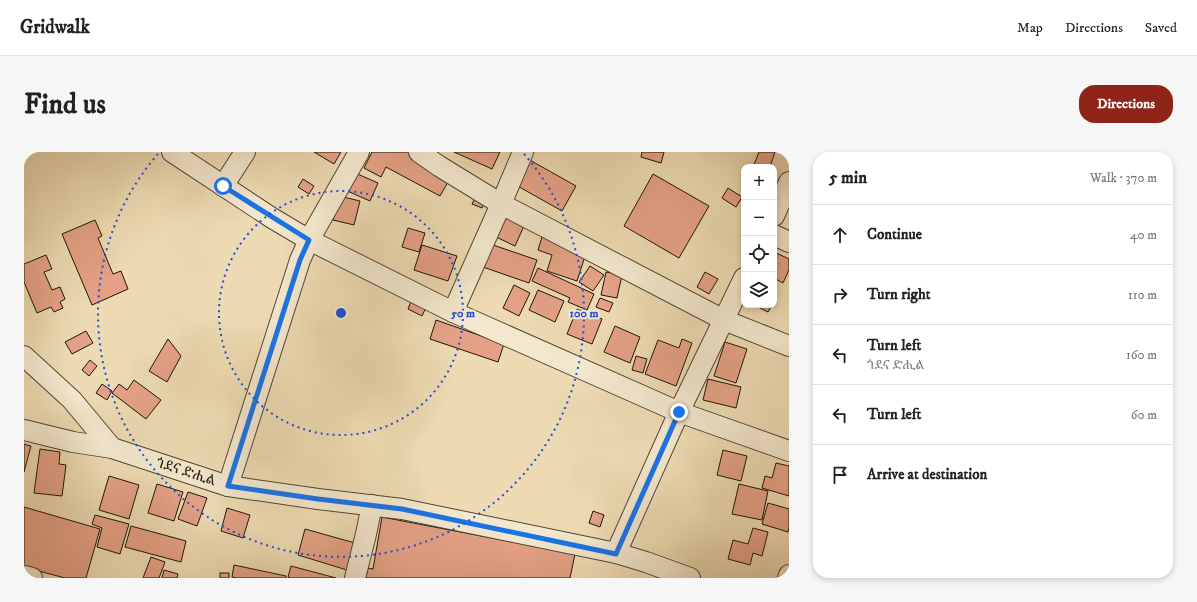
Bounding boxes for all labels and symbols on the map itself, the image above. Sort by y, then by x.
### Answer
route start [214,177,232,195]
centre of rings [334,306,348,320]
text: 50 m [450,306,475,321]
text: 100 m [570,306,598,321]
route end [670,403,688,421]
street label: ጎደና ድሒል [154,454,218,490]

